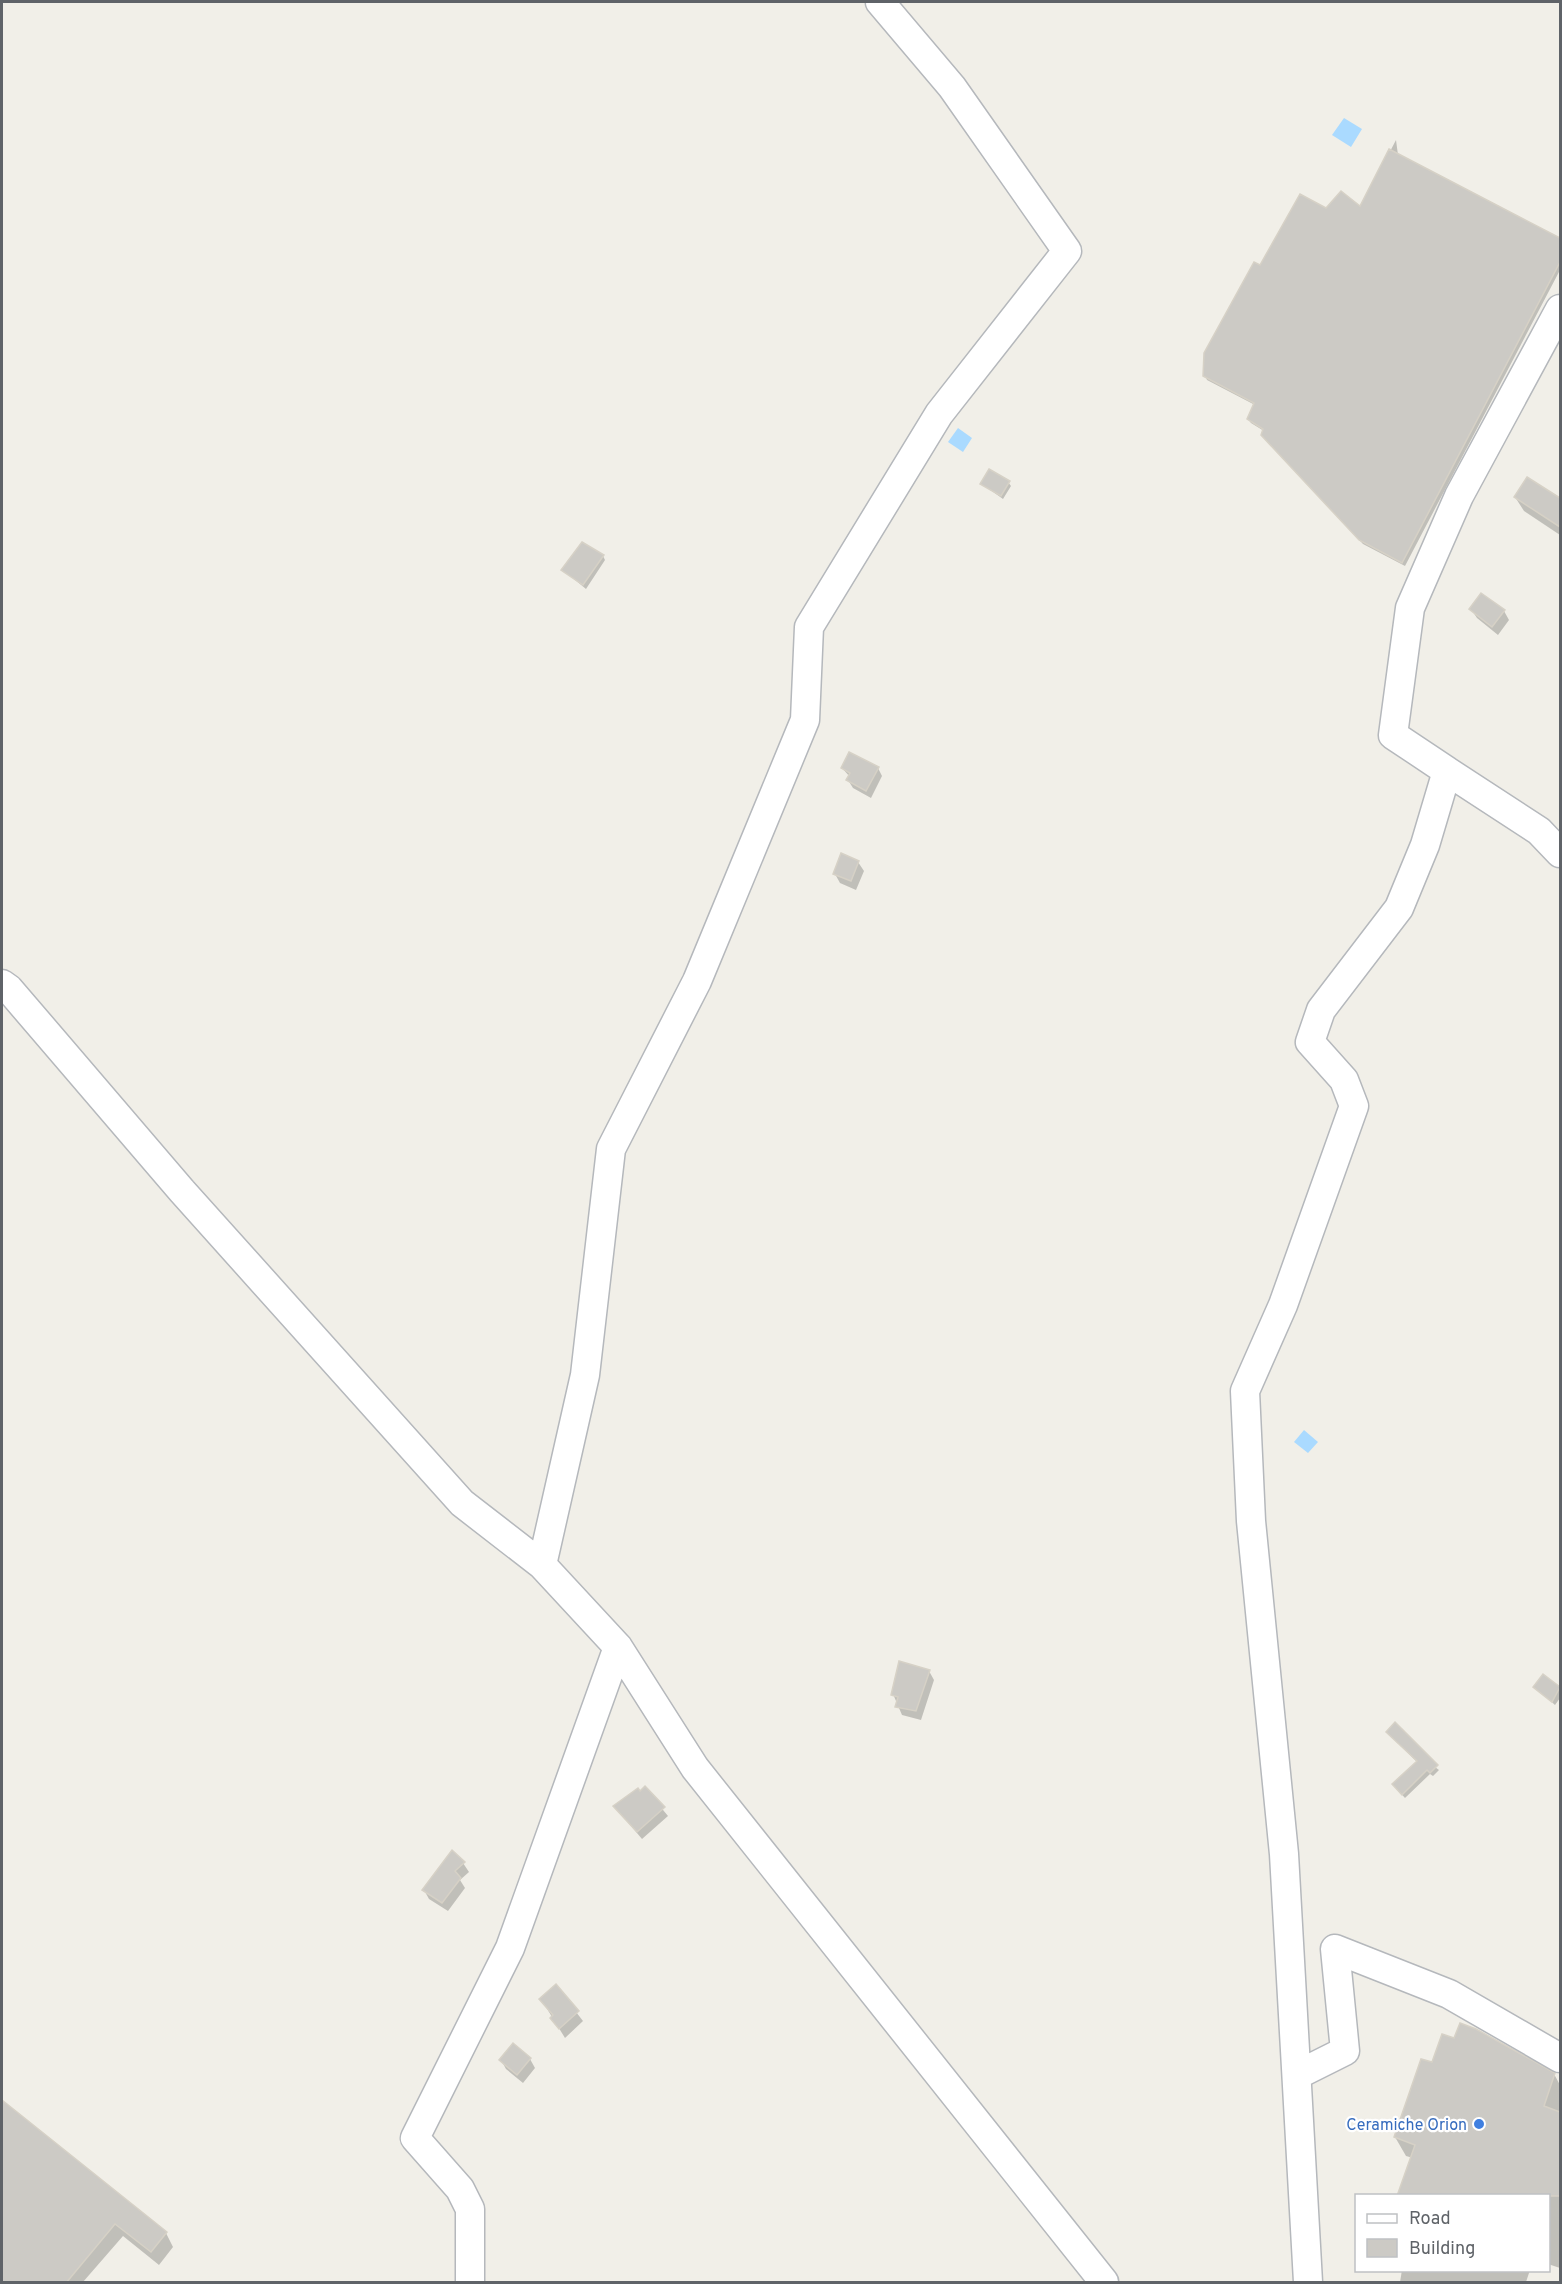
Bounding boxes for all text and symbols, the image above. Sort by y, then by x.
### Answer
place label: Ceramiche Orion [1346,2116,1467,2136]
marker: Ceramiche Orion [1472,2117,1486,2131]
legend [1355,2194,1550,2272]
text: Road [1409,2208,1451,2231]
text: Building [1409,2238,1475,2261]

